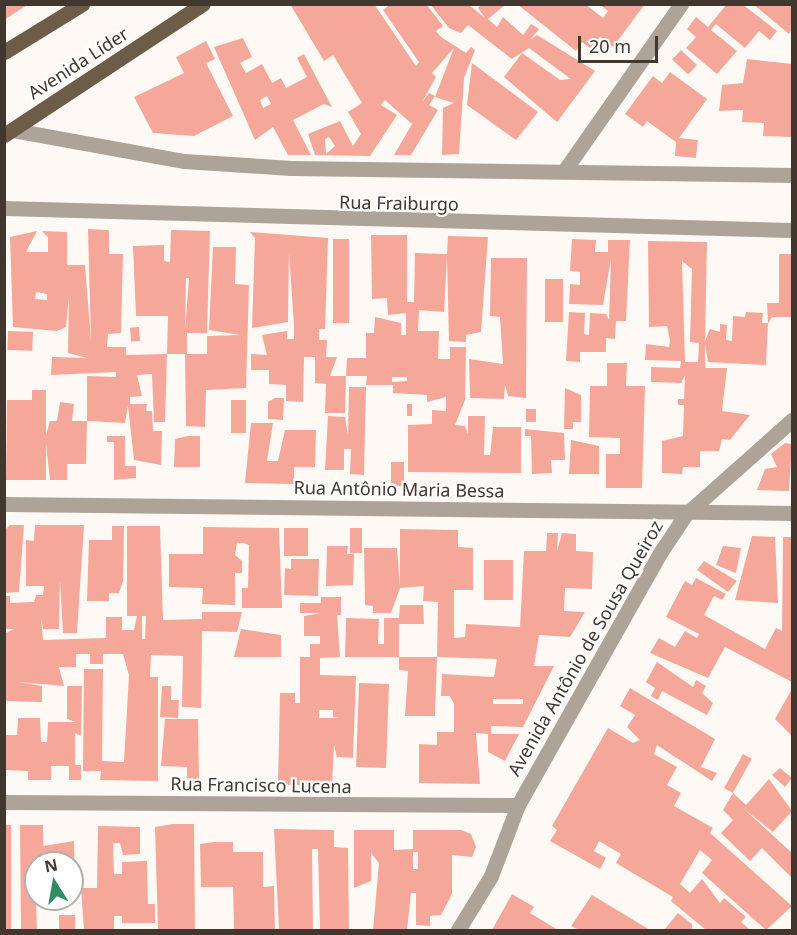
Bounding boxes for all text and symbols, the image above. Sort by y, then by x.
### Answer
street label: Avenida Líder [24,23,132,103]
scale bar [581,24,660,62]
text: 20 m [589,34,631,58]
street label: Rua Fraiburgo [339,191,459,215]
street label: Rua Antônio Maria Bessa [293,476,505,502]
street label: Avenida Antônio de Sousa Queiroz [503,517,667,779]
street label: Rua Francisco Lucena [170,773,352,797]
north arrow [24,851,84,911]
text: N [42,853,59,877]

